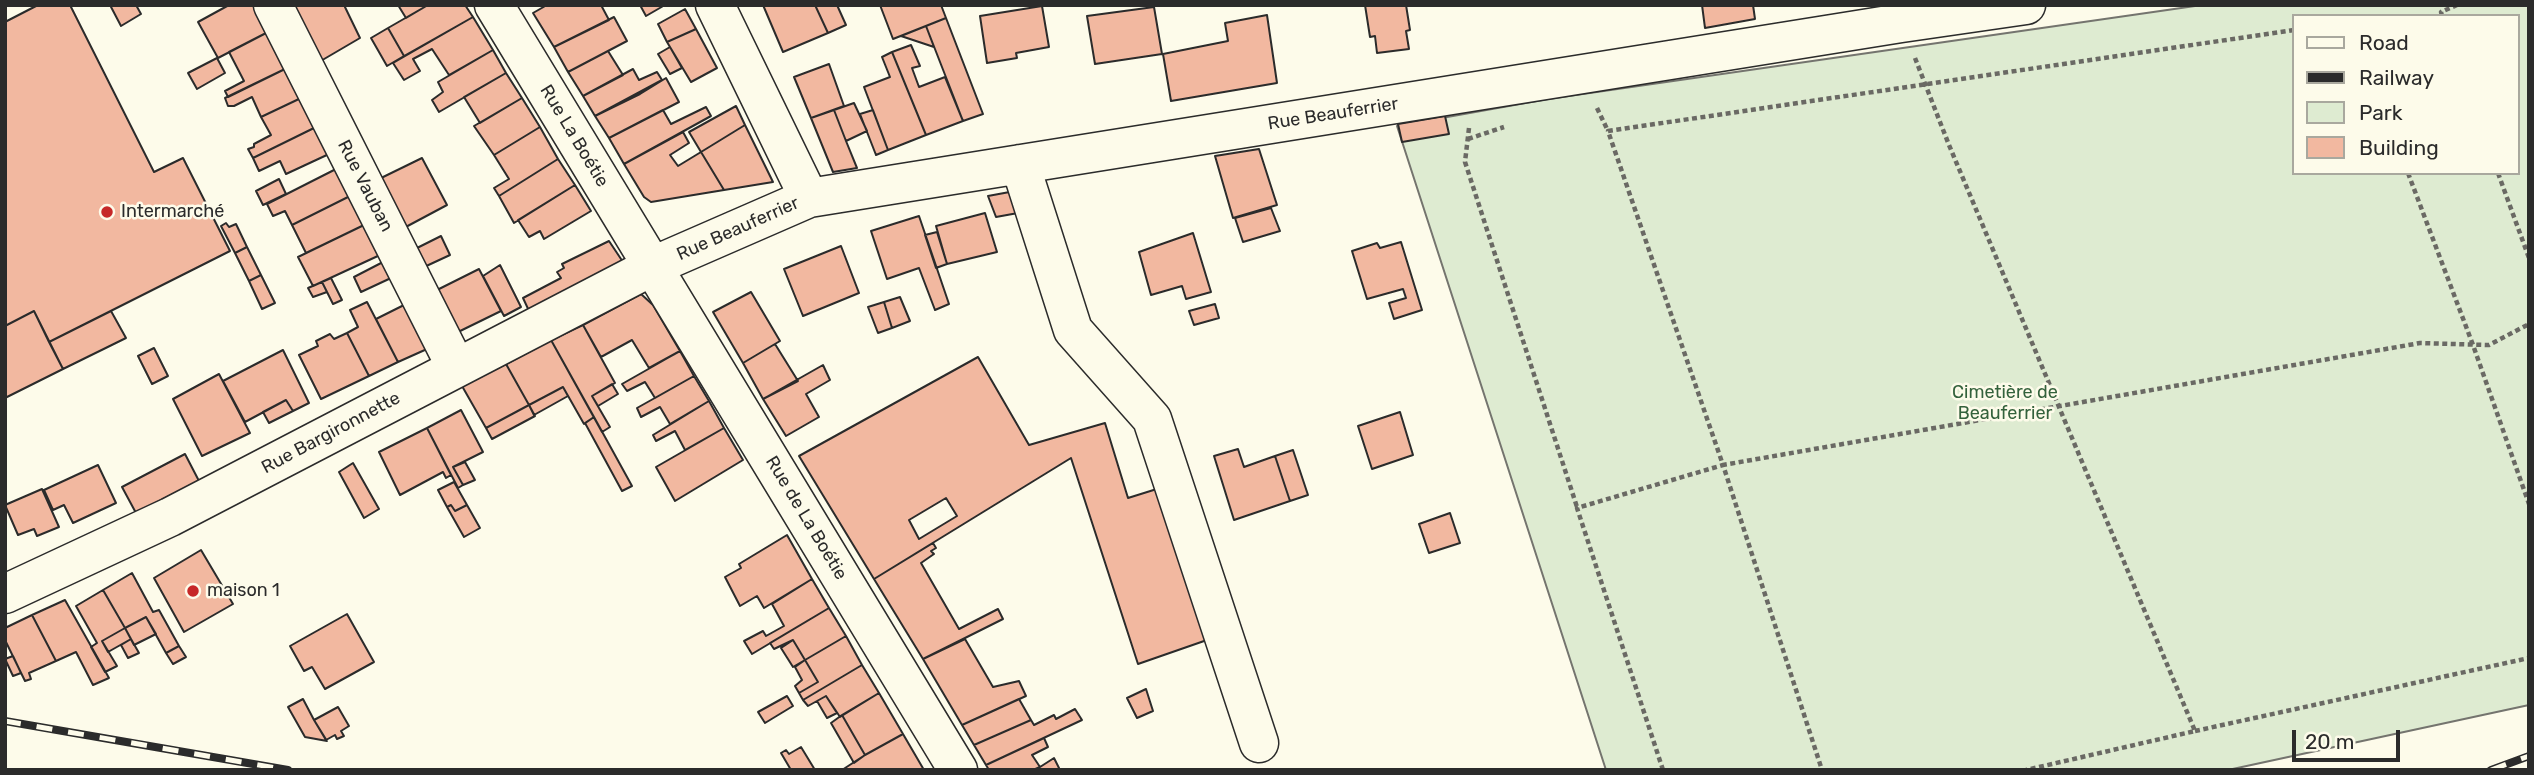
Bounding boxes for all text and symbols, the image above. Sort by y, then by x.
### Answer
legend [2292,14,2520,175]
text: Road [2359,30,2409,55]
text: Railway [2359,65,2434,90]
street label: Rue La Boétie [535,81,613,191]
street label: Rue Beauferrier [1266,93,1400,135]
text: Park [2359,100,2403,125]
text: Building [2359,135,2439,160]
street label: Rue Vauban [333,136,397,236]
street label: Rue Beauferrier [673,192,803,266]
place label: Intermarché [121,201,224,223]
marker: Intermarché [99,204,115,220]
park label: Cimetière de Beauferrier [1952,382,2058,424]
street label: Rue Bargironnette [258,387,404,479]
street label: Rue de La Boétie [761,452,851,584]
place label: maison 1 [207,580,280,602]
marker: maison 1 [185,583,201,599]
scale bar [2296,716,2404,760]
text: 20 m [2305,729,2354,754]

